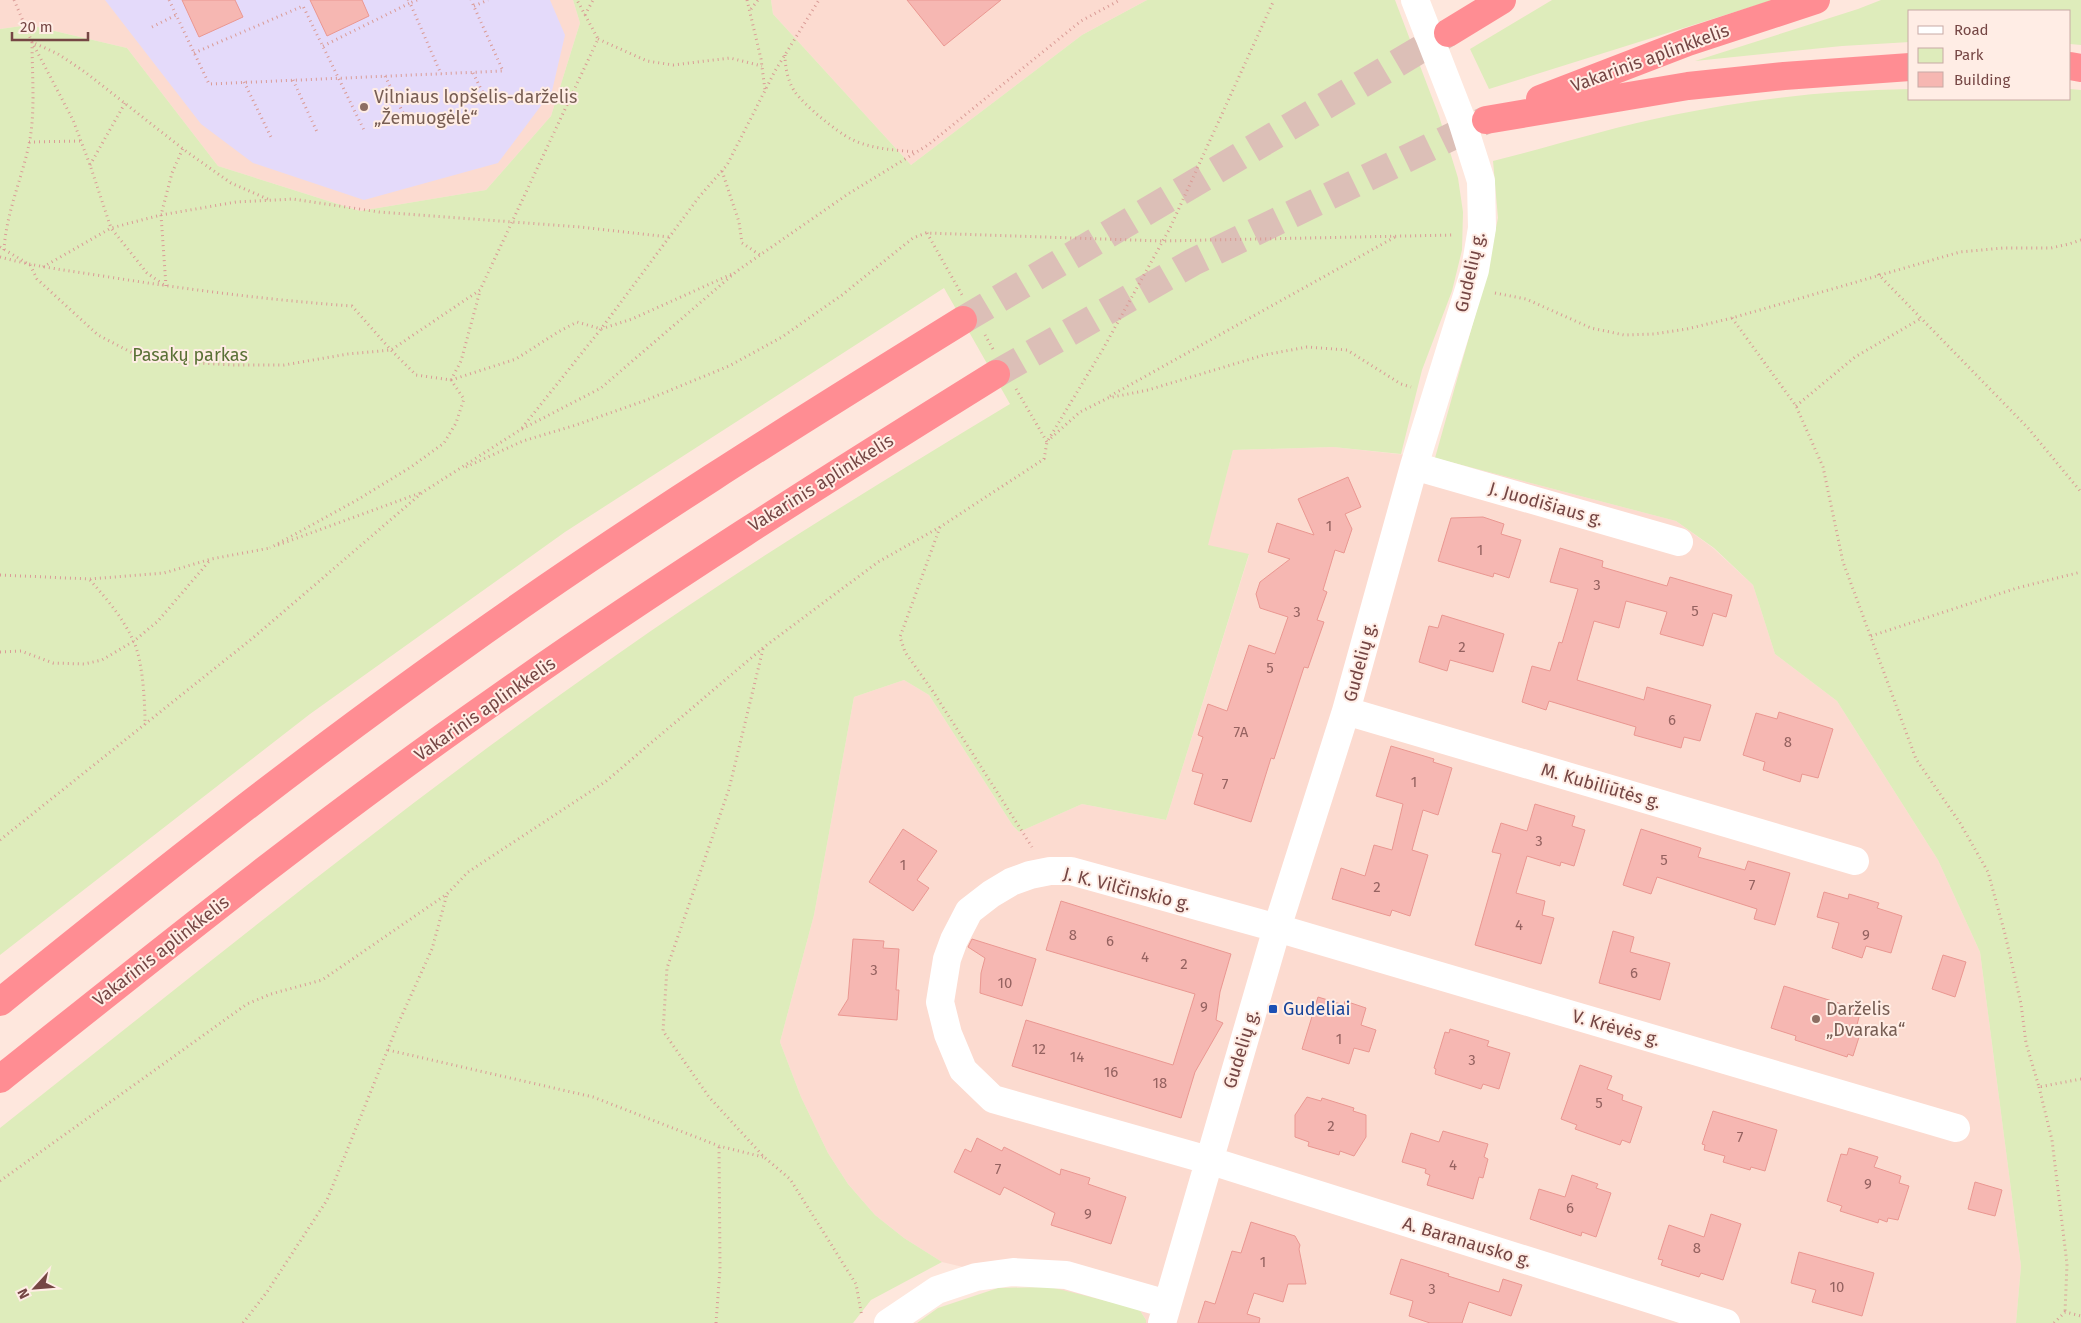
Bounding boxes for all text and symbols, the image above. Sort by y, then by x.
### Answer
scale bar [12,10,89,42]
legend [1908,10,2071,100]
text: 20 m [20,18,53,36]
street label: Vakarinis aplinkkelis [1568,19,1732,97]
text: Road [1954,21,1989,39]
text: Park [1954,46,1984,64]
text: Building [1954,71,2010,89]
place label: Vilniaus lopšelis-darželis „Žemuogėlė“ [374,86,578,129]
marker: Vilniaus lopšelis-darželis „Žemuogėlė“ [358,101,370,113]
street label: Gudelių g. [1450,230,1490,314]
park label: Pasakų parkas [132,344,248,366]
street label: Vakarinis aplinkkelis [744,429,898,537]
street label: J. Juodišiaus g. [1486,477,1606,531]
house number: 1 [1326,517,1332,535]
house number: 1 [1477,541,1483,559]
house number: 3 [1593,576,1601,594]
house number: 5 [1691,602,1699,620]
house number: 3 [1293,603,1301,621]
street label: Gudelių g. [1339,620,1381,704]
house number: 2 [1458,638,1466,656]
street label: Vakarinis aplinkkelis [410,652,560,766]
house number: 5 [1266,659,1274,677]
house number: 6 [1668,711,1676,729]
house number: 7A [1234,723,1249,741]
house number: 8 [1784,733,1792,751]
street label: M. Kubiliūtės g. [1539,758,1663,814]
house number: 1 [1411,773,1417,791]
house number: 7 [1222,775,1229,793]
house number: 3 [1535,832,1543,850]
house number: 5 [1660,851,1668,869]
house number: 1 [900,856,906,874]
street label: J. K. Vilčinskio g. [1061,863,1193,915]
house number: 7 [1749,876,1756,894]
house number: 2 [1373,878,1381,896]
street label: Vakarinis aplinkkelis [88,891,234,1011]
house number: 4 [1515,916,1523,934]
house number: 8 [1069,926,1077,944]
house number: 9 [1862,926,1870,944]
house number: 6 [1106,932,1114,950]
house number: 4 [1141,948,1149,966]
house number: 2 [1180,955,1188,973]
house number: 3 [870,961,878,979]
house number: 6 [1630,964,1638,982]
house number: 10 [998,974,1012,992]
house number: 9 [1200,998,1208,1016]
place label: Gudeliai [1283,998,1351,1020]
place label: Darželis „Dvaraka“ [1826,998,1905,1041]
marker: Gudeliai [1267,1003,1279,1015]
street label: V. Krėvės g. [1570,1005,1662,1051]
street label: Gudelių g. [1219,1007,1263,1091]
marker: Darželis „Dvaraka“ [1810,1013,1822,1025]
house number: 1 [1336,1030,1342,1048]
house number: 12 [1032,1040,1046,1058]
house number: 14 [1070,1048,1084,1066]
house number: 3 [1468,1051,1476,1069]
house number: 16 [1104,1063,1118,1081]
house number: 18 [1153,1074,1167,1092]
house number: 5 [1595,1094,1603,1112]
house number: 2 [1327,1117,1335,1135]
house number: 7 [1737,1128,1744,1146]
house number: 4 [1449,1156,1457,1174]
house number: 7 [995,1160,1002,1178]
house number: 9 [1864,1175,1872,1193]
house number: 6 [1566,1199,1574,1217]
house number: 9 [1084,1205,1092,1223]
street label: A. Baranausko g. [1400,1212,1534,1272]
house number: 8 [1693,1239,1701,1257]
house number: 1 [1260,1253,1266,1271]
north arrow [10,1263,60,1313]
house number: 10 [1830,1278,1844,1296]
house number: 3 [1428,1280,1436,1298]
text: N [14,1286,33,1301]

